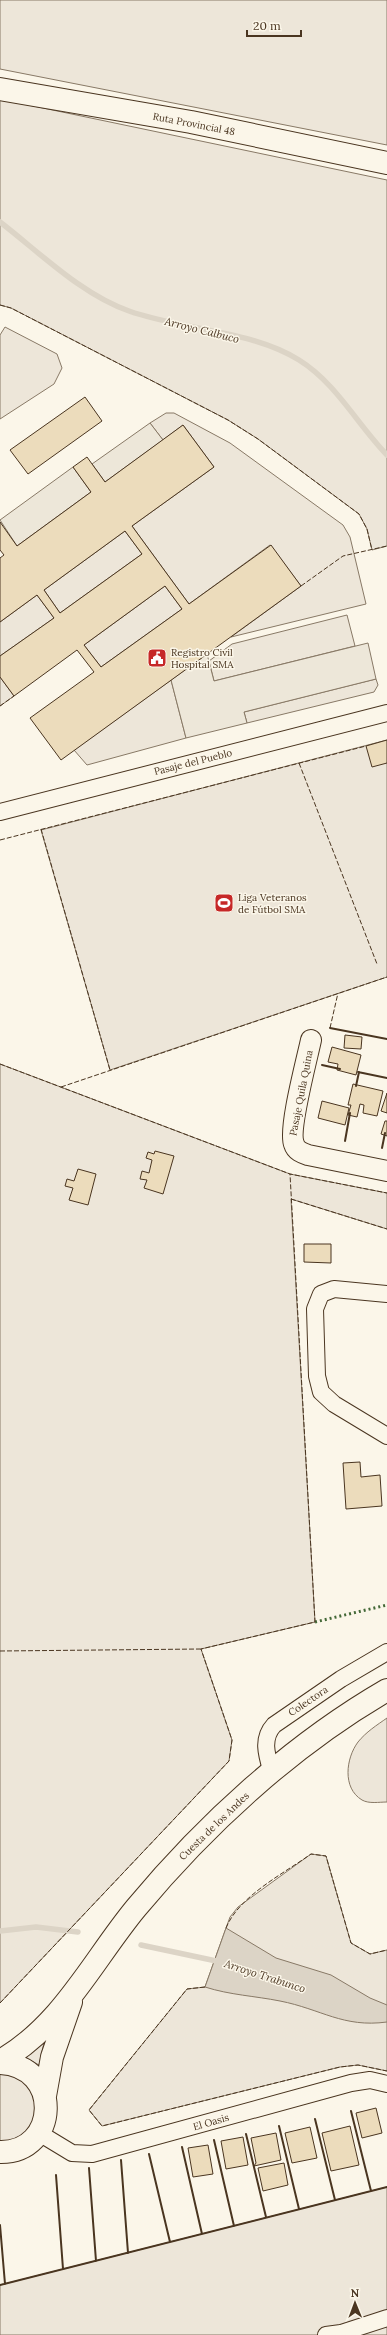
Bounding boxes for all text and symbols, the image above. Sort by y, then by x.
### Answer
scale bar [247,12,301,38]
text: 20 m [253,18,281,33]
street label: Ruta Provincial 48 [152,110,237,138]
water label: Arroyo Calbuco [162,314,241,346]
place label: Registro Civil Hospital SMA [171,646,234,671]
public building icon: Registro Civil Hospital SMA [146,647,168,669]
street label: Pasaje del Pueblo [153,746,234,778]
place label: Liga Veteranos de Fútbol SMA [238,891,307,916]
sports icon: Liga Veteranos de Fútbol SMA [213,892,235,914]
street label: Pasaje Quila Quina [286,1049,316,1137]
street label: Colectora [286,1683,330,1719]
street label: Cuesta de los Andes [176,1789,252,1863]
water label: Arroyo Trabunco [222,1956,308,1996]
street label: El Oasis [192,2111,231,2133]
north arrow [335,2283,375,2323]
text: N [350,2286,360,2300]

